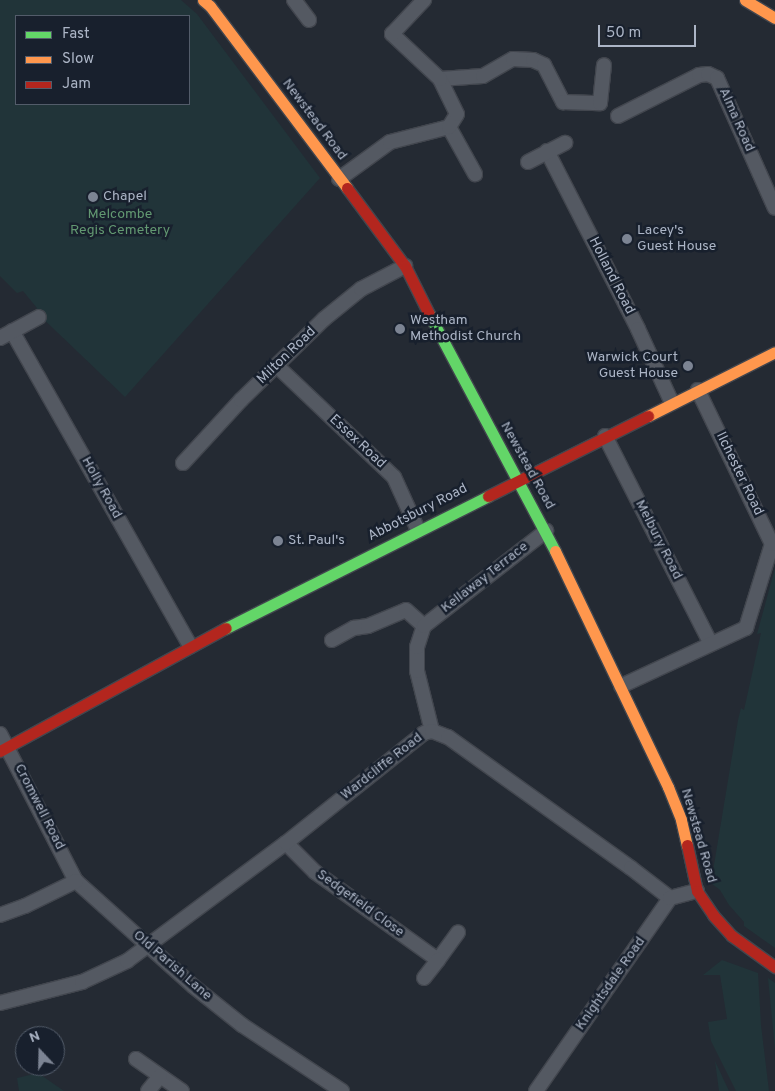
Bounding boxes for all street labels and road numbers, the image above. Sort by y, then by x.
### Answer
street label: Newstead Road [278,76,350,164]
street label: Alma Road [714,85,758,155]
street label: Holland Road [584,235,638,317]
street label: Milton Road [254,324,320,388]
street label: Essex Road [325,412,389,472]
street label: Newstead Road [496,419,558,513]
street label: Ilchester Road [712,430,766,518]
street label: Holly Road [77,454,125,522]
street label: Abbotsbury Road [365,481,471,545]
street label: Melbury Road [631,497,685,583]
street label: Kellaway Terrace [438,539,532,617]
street label: Wardcliffe Road [338,730,426,804]
street label: Cromwell Road [10,761,68,853]
street label: Newstead Road [676,787,720,885]
street label: Sedgefield Close [313,867,407,941]
street label: Old Parish Lane [129,927,215,1005]
street label: Knightsdale Road [573,934,649,1034]

